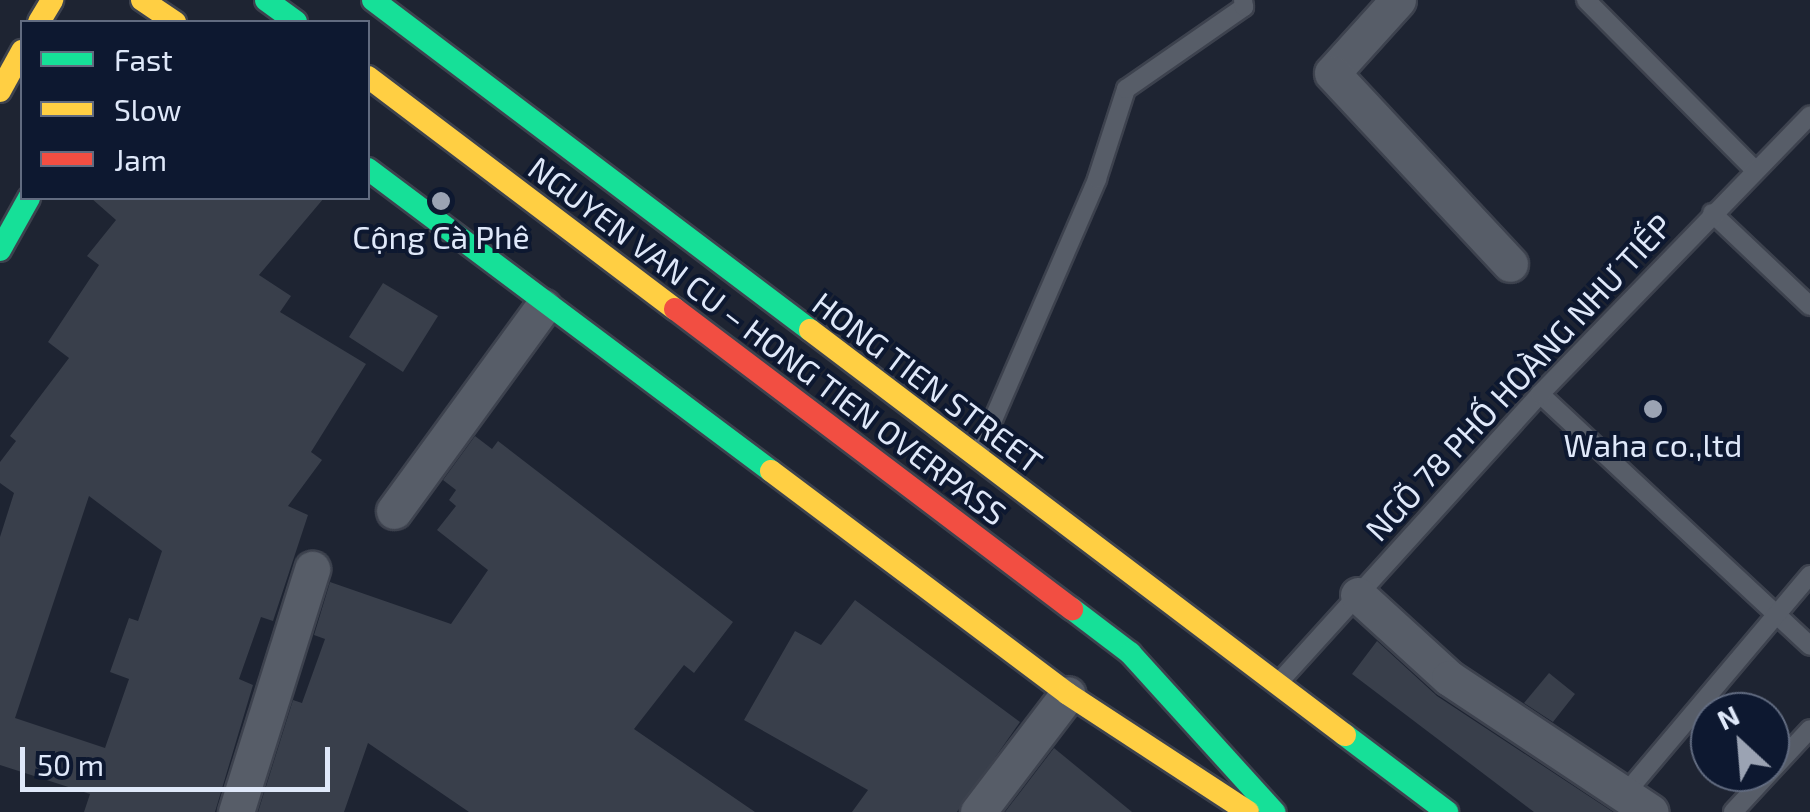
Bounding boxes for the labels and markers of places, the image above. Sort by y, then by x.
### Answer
marker: Cộng Cà Phê [430,190,452,212]
place label: Cộng Cà Phê [352,217,530,255]
marker: Waha co.,ltd [1642,398,1664,420]
place label: Waha co.,ltd [1564,425,1742,463]

